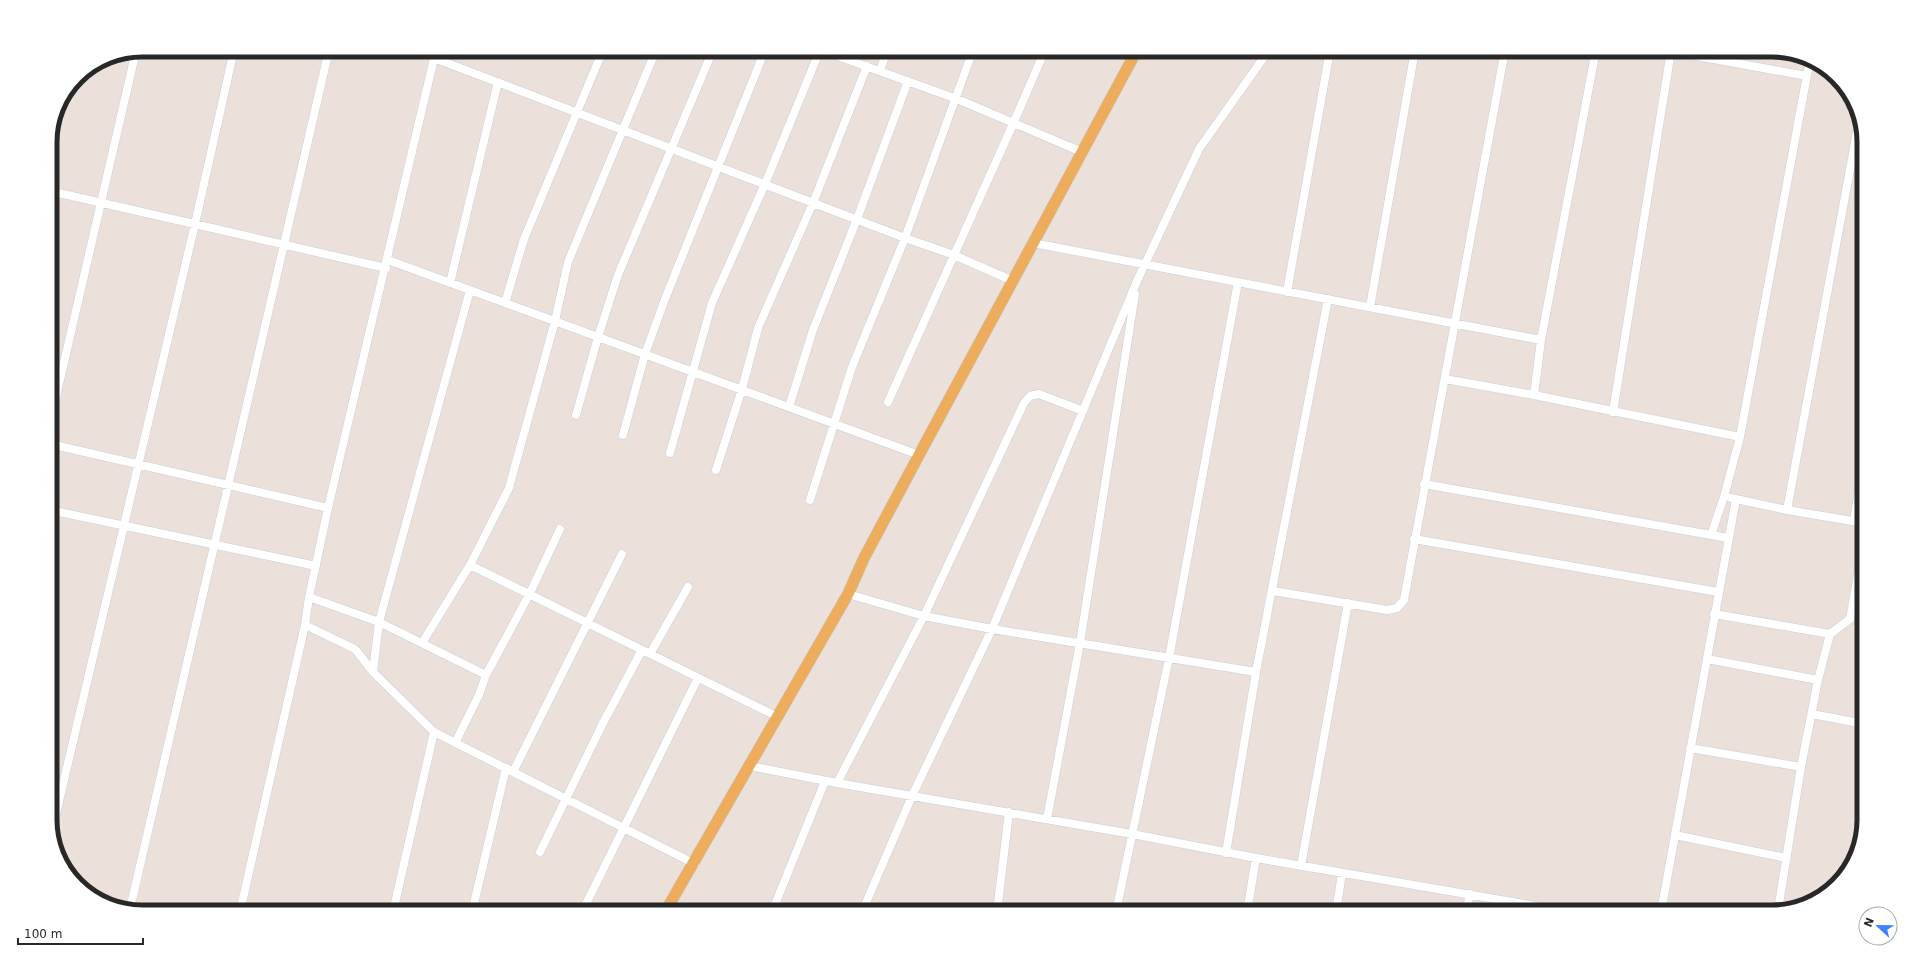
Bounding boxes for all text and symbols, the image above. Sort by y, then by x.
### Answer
north arrow [1858,906,1898,946]
text: N [1861,916,1877,929]
scale bar [18,920,143,946]
text: 100 m [24,927,62,941]

